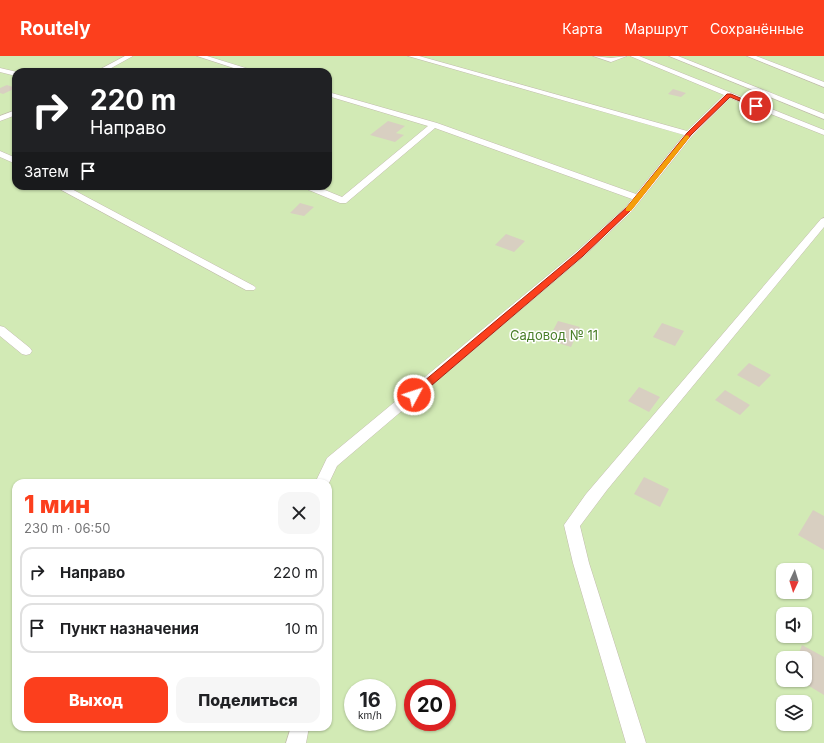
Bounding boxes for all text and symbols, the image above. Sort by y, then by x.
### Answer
text: Routely [20,17,91,40]
text: Карта [562,20,603,37]
text: Маршрут [625,20,688,37]
text: Сохранённые [710,20,804,37]
text: 220 m [90,83,176,117]
icon: right [24,84,76,136]
pin [739,89,773,123]
icon: arrive [745,95,767,117]
text: Направо [90,117,166,138]
icon: arrive [77,160,99,182]
text: Затем [24,162,69,181]
park label: Садовод № 11 [510,327,598,343]
position arrow [393,374,435,416]
text: 1 мин [24,490,90,519]
button: close [278,492,320,534]
text: 230 m · 06:50 [24,520,110,536]
icon: right [26,561,48,583]
text: Направо [60,563,125,582]
text: 220 m [273,563,318,582]
north arrow [776,563,812,599]
map controls [776,563,812,731]
button: sound [776,607,812,643]
icon: arrive [26,617,48,639]
text: Пункт назначения [60,619,199,638]
text: 10 m [285,619,318,638]
button: search [776,651,812,687]
button: Выход [24,677,168,723]
button: Поделиться [176,677,320,723]
speed limit sign: 20 [404,679,456,731]
text: 16 [359,688,381,712]
button: layers [776,695,812,731]
text: km/h [358,709,382,721]

